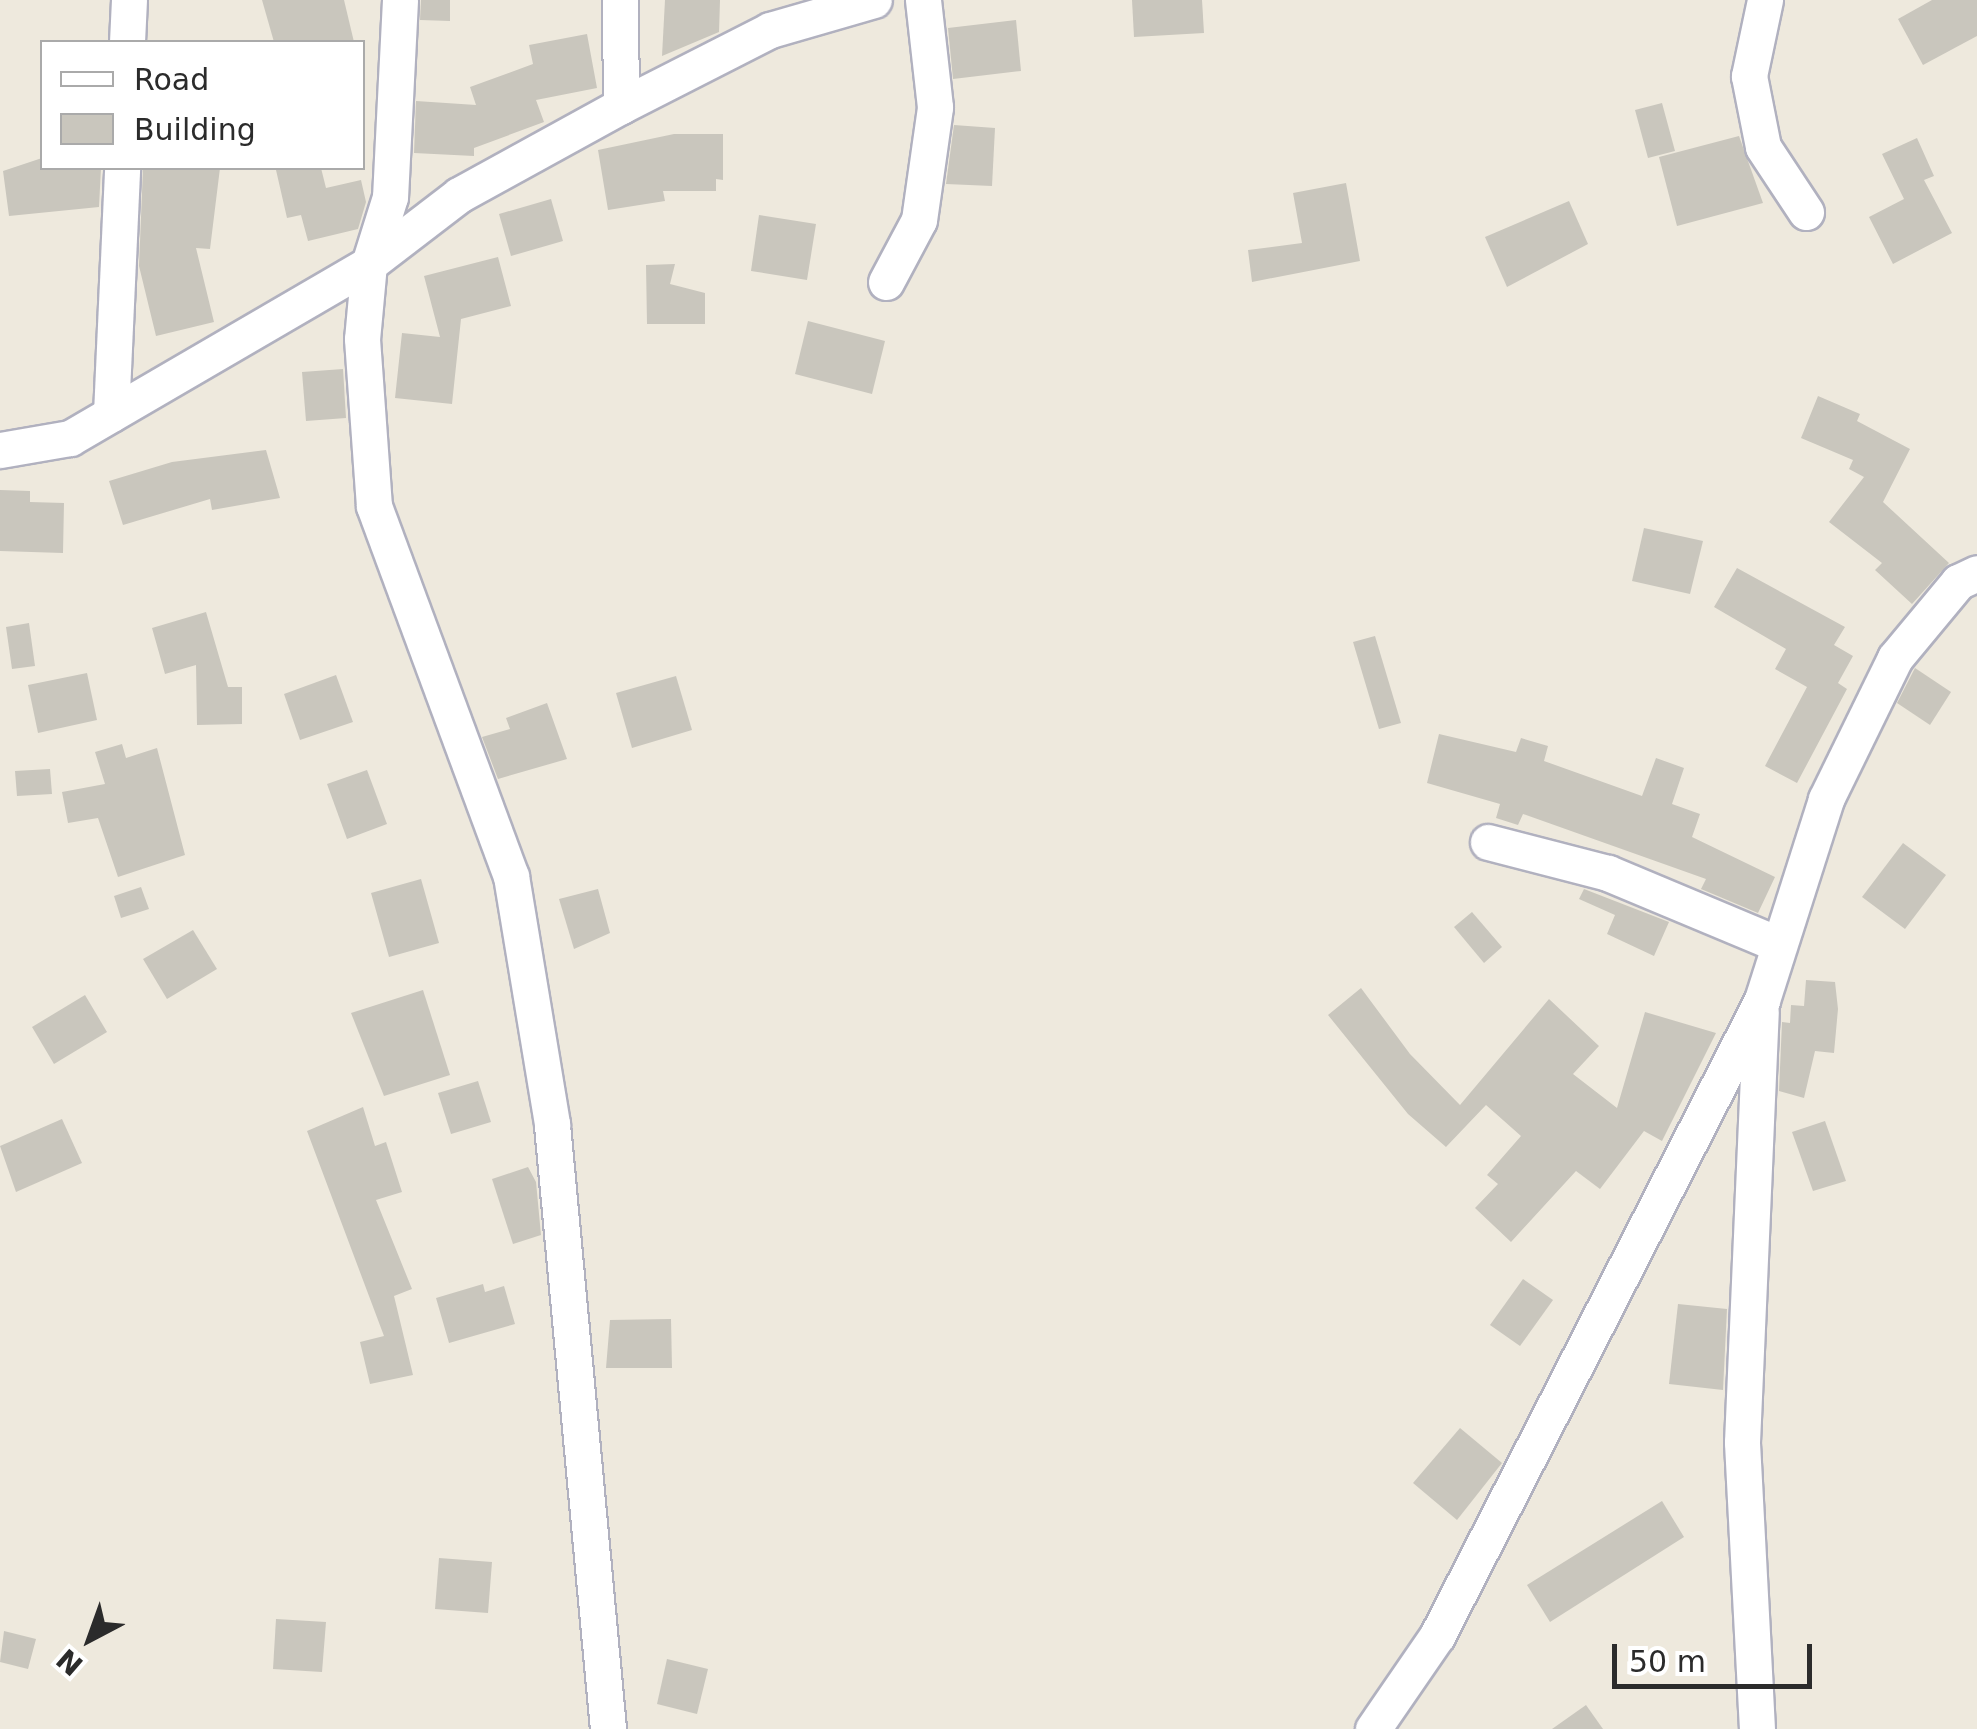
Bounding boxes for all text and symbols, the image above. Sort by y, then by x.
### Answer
legend [40,40,365,170]
text: Road [134,62,209,97]
text: Building [134,112,256,147]
north arrow [40,1589,140,1689]
scale bar [1617,1624,1817,1686]
text: N [50,1642,90,1682]
text: 50 m [1629,1644,1706,1679]

